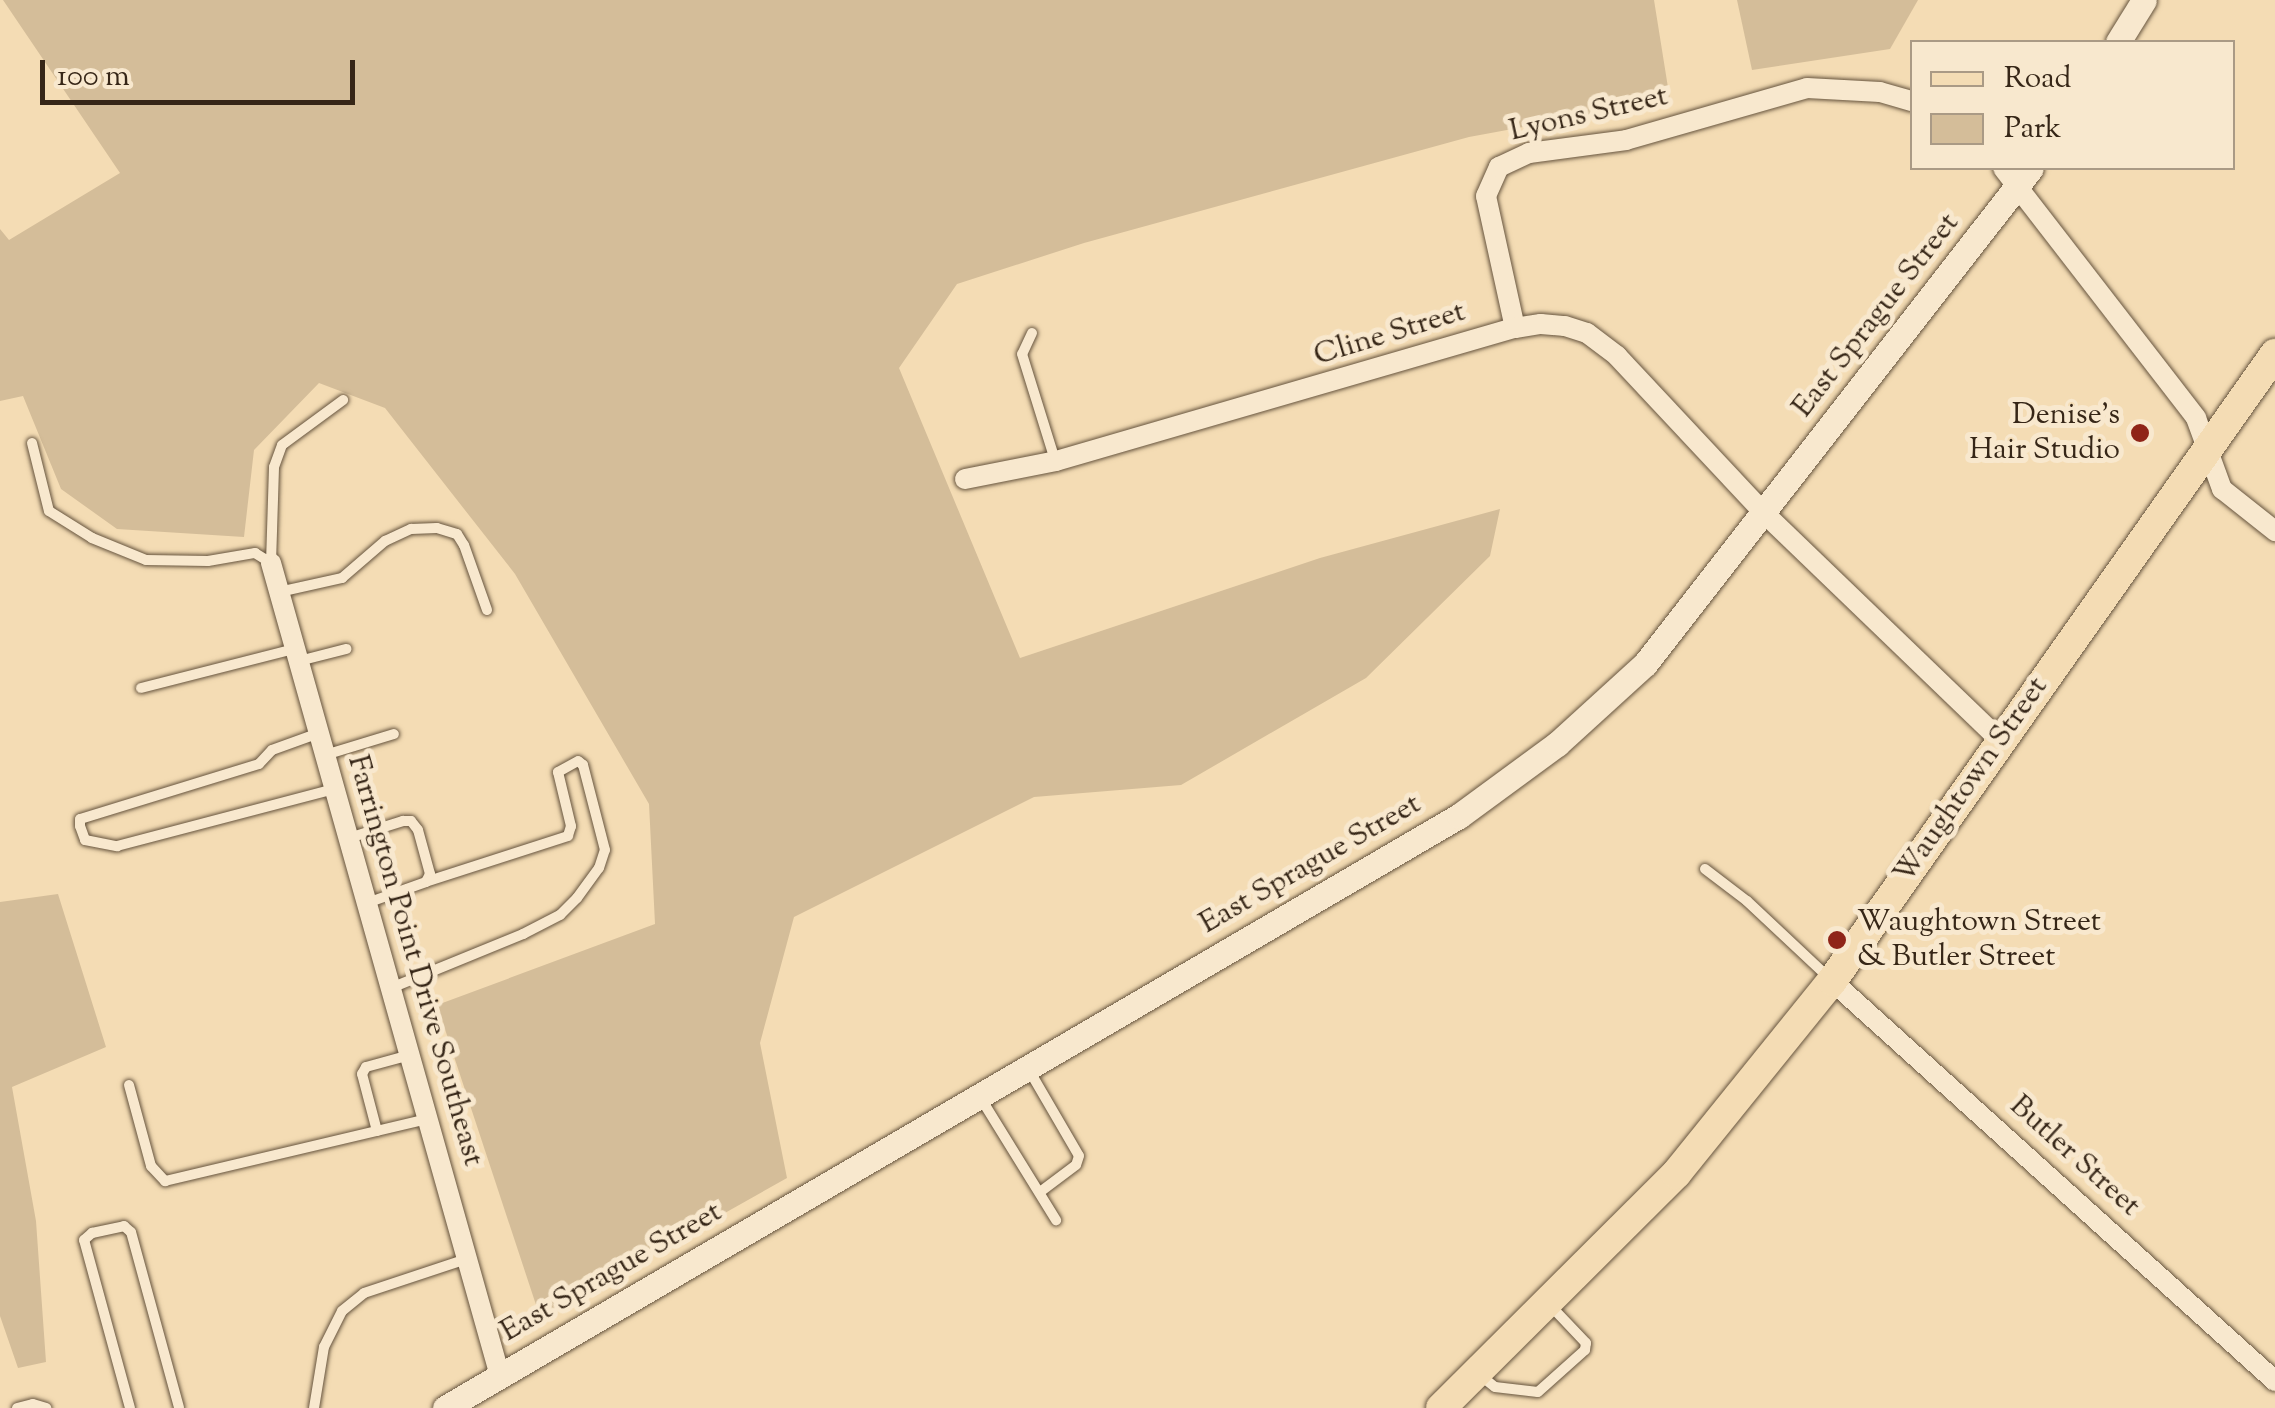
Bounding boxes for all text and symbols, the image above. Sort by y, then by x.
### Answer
scale bar [45,40,360,102]
legend [1910,40,2235,170]
text: 100 m [57,56,130,99]
text: Road [2004,58,2071,101]
street label: Lyons Street [1506,79,1672,151]
text: Park [2004,108,2061,151]
street label: East Sprague Street [1786,207,1968,425]
street label: Cline Street [1310,295,1470,375]
place label: Denise's Hair Studio [1969,398,2120,468]
marker: Denise's Hair Studio [2129,422,2151,444]
street label: Waughtown Street [1887,671,2057,891]
street label: Farrington Point Drive Southeast [338,751,490,1171]
street label: East Sprague Street [1194,787,1428,943]
place label: Waughtown Street & Butler Street [1857,905,2101,976]
marker: Waughtown Street & Butler Street [1826,929,1848,951]
street label: Butler Street [2001,1089,2147,1225]
street label: East Sprague Street [495,1195,729,1351]

